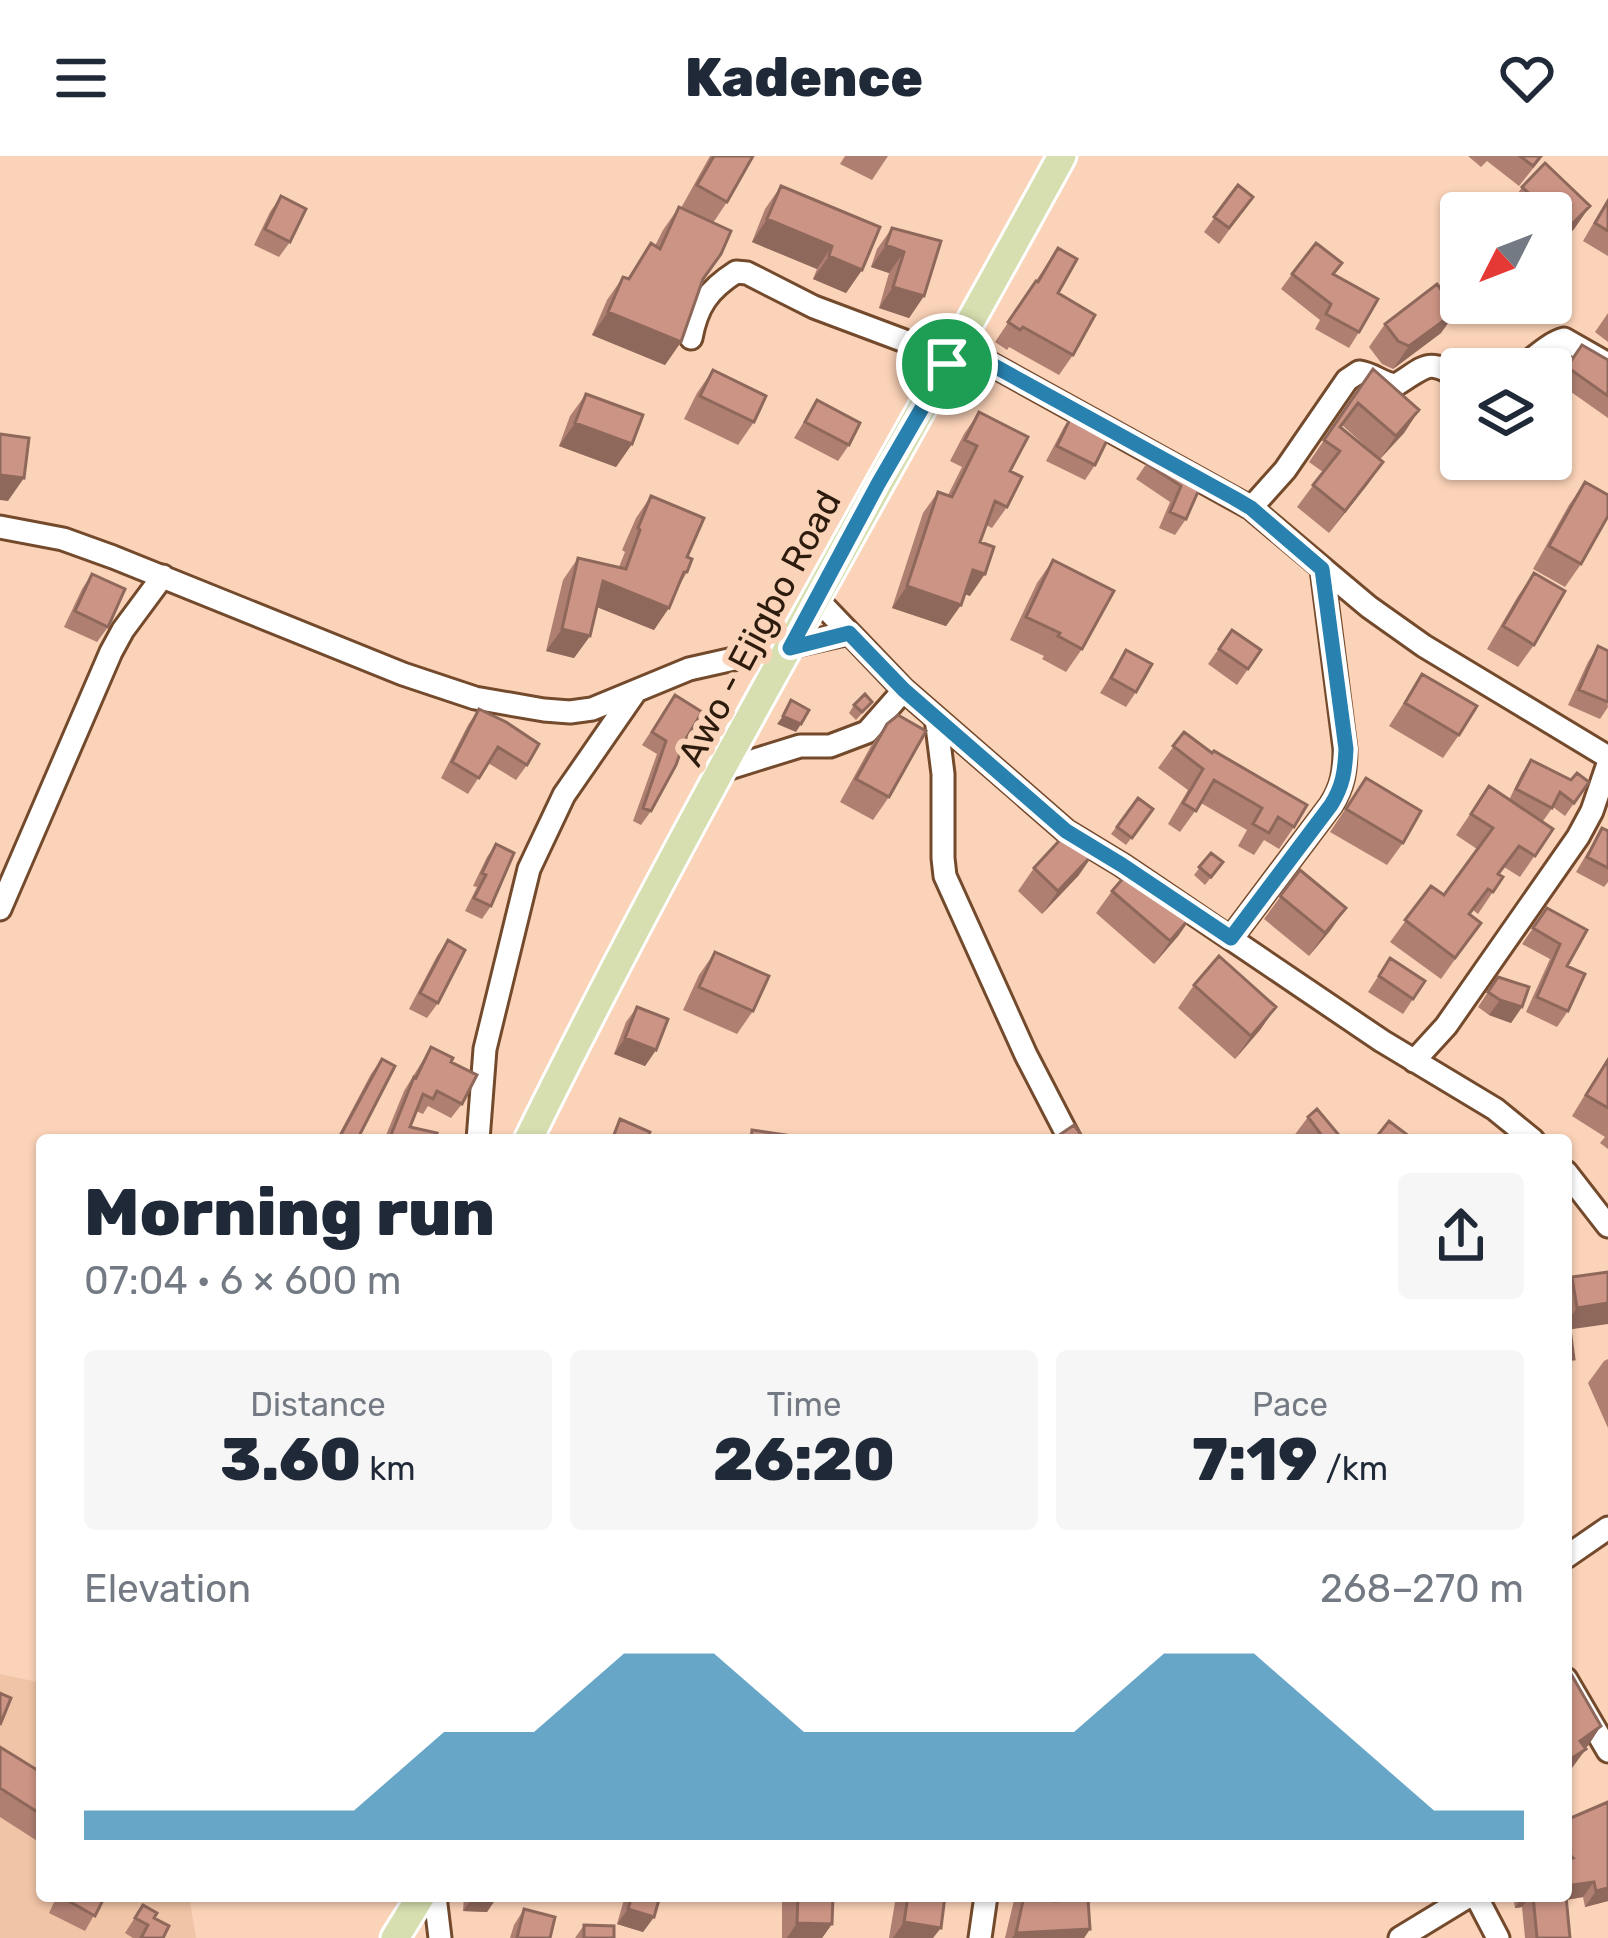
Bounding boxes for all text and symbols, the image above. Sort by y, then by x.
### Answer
icon: menu [48,45,114,111]
icon: heart [1494,45,1560,111]
text: Kadence [685,46,923,110]
north arrow [1440,192,1572,324]
map controls [1440,192,1572,480]
pin [896,313,998,415]
icon: arrive [914,331,980,397]
button: layers [1440,348,1572,480]
street label: Awo - Ejigbo Road [668,483,850,773]
text: Morning run [84,1173,495,1252]
button: share [1398,1173,1524,1299]
text: 07:04 · 6 × 600 m [84,1258,401,1304]
text: Distance [250,1385,386,1424]
text: Time [767,1385,841,1424]
text: Pace [1252,1385,1328,1424]
text: 3.60 [220,1424,361,1495]
text: 26:20 [713,1424,895,1495]
text: 7:19 [1192,1424,1318,1495]
text: km [361,1449,416,1488]
text: /km [1318,1449,1388,1488]
text: Elevation [84,1566,251,1612]
text: 268–270 m [1320,1566,1524,1612]

